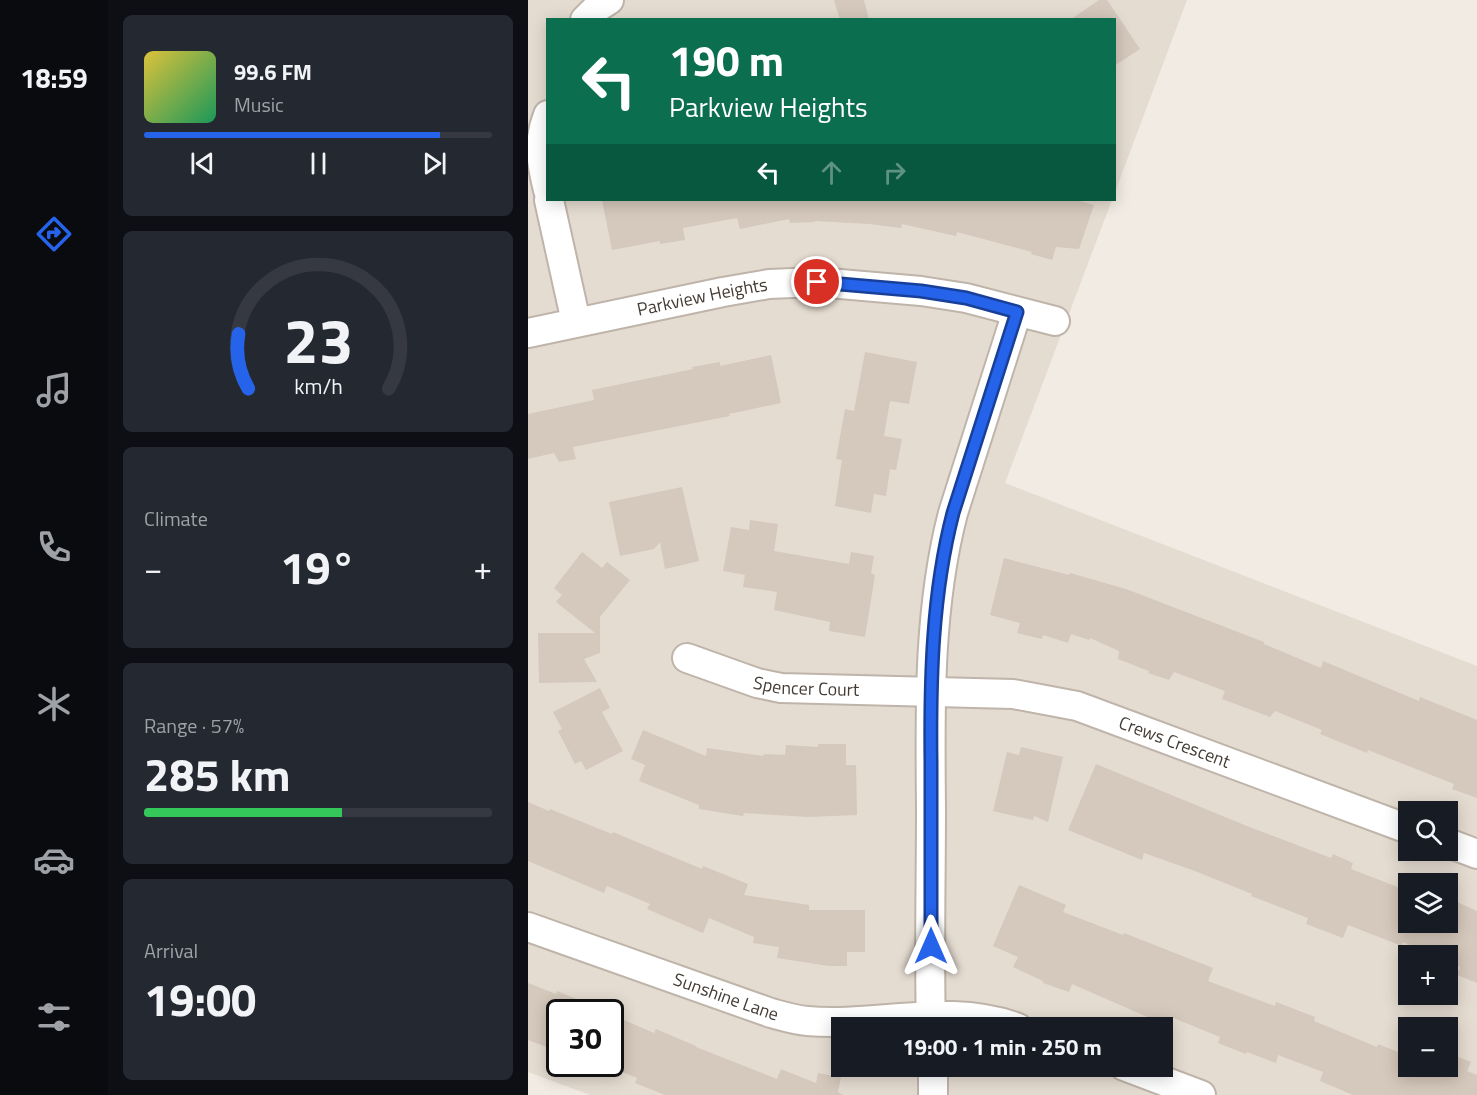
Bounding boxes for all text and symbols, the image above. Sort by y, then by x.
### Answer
text: 190 m [669,28,784,92]
icon: left [570,42,648,120]
text: 99.6 FM [234,55,312,89]
text: 18:59 [20,57,88,98]
text: Parkview Heights [669,86,868,127]
text: Music [234,89,284,120]
icon: previous [186,147,219,180]
icon: pause [302,147,335,180]
icon: next [418,147,451,180]
icon: left [752,156,785,189]
icon: ahead [815,156,848,189]
icon: right [878,156,911,189]
icon: directions [33,213,75,255]
pin [791,256,842,307]
icon: arrive [800,265,833,298]
street label: Parkview Heights [634,270,770,323]
text: 23 [283,292,353,387]
icon: music [33,369,75,411]
text: km/h [294,370,342,402]
text: Climate [144,503,208,534]
icon: phone [33,526,75,568]
text: 19° [280,533,356,601]
text: − [144,543,162,593]
text: + [474,543,492,593]
street label: Spencer Court [751,669,860,703]
icon: climate [33,683,75,725]
street label: Crews Crescent [1115,709,1235,775]
text: Range · 57% [144,710,244,741]
text: 285 km [144,740,290,808]
map controls [1398,801,1458,1077]
button: search [1398,801,1458,861]
icon: car [33,839,75,881]
button: layers [1398,873,1458,933]
position arrow [899,914,963,978]
text: Arrival [144,935,198,966]
button: + [1398,945,1458,1005]
text: 19:00 [144,965,256,1033]
street label: Sunshine Lane [670,965,782,1027]
icon: filters [33,996,75,1038]
speed limit sign: 30 [546,999,624,1077]
button: − [1398,1017,1458,1077]
text: 19:00 · 1 min · 250 m [902,1030,1102,1064]

